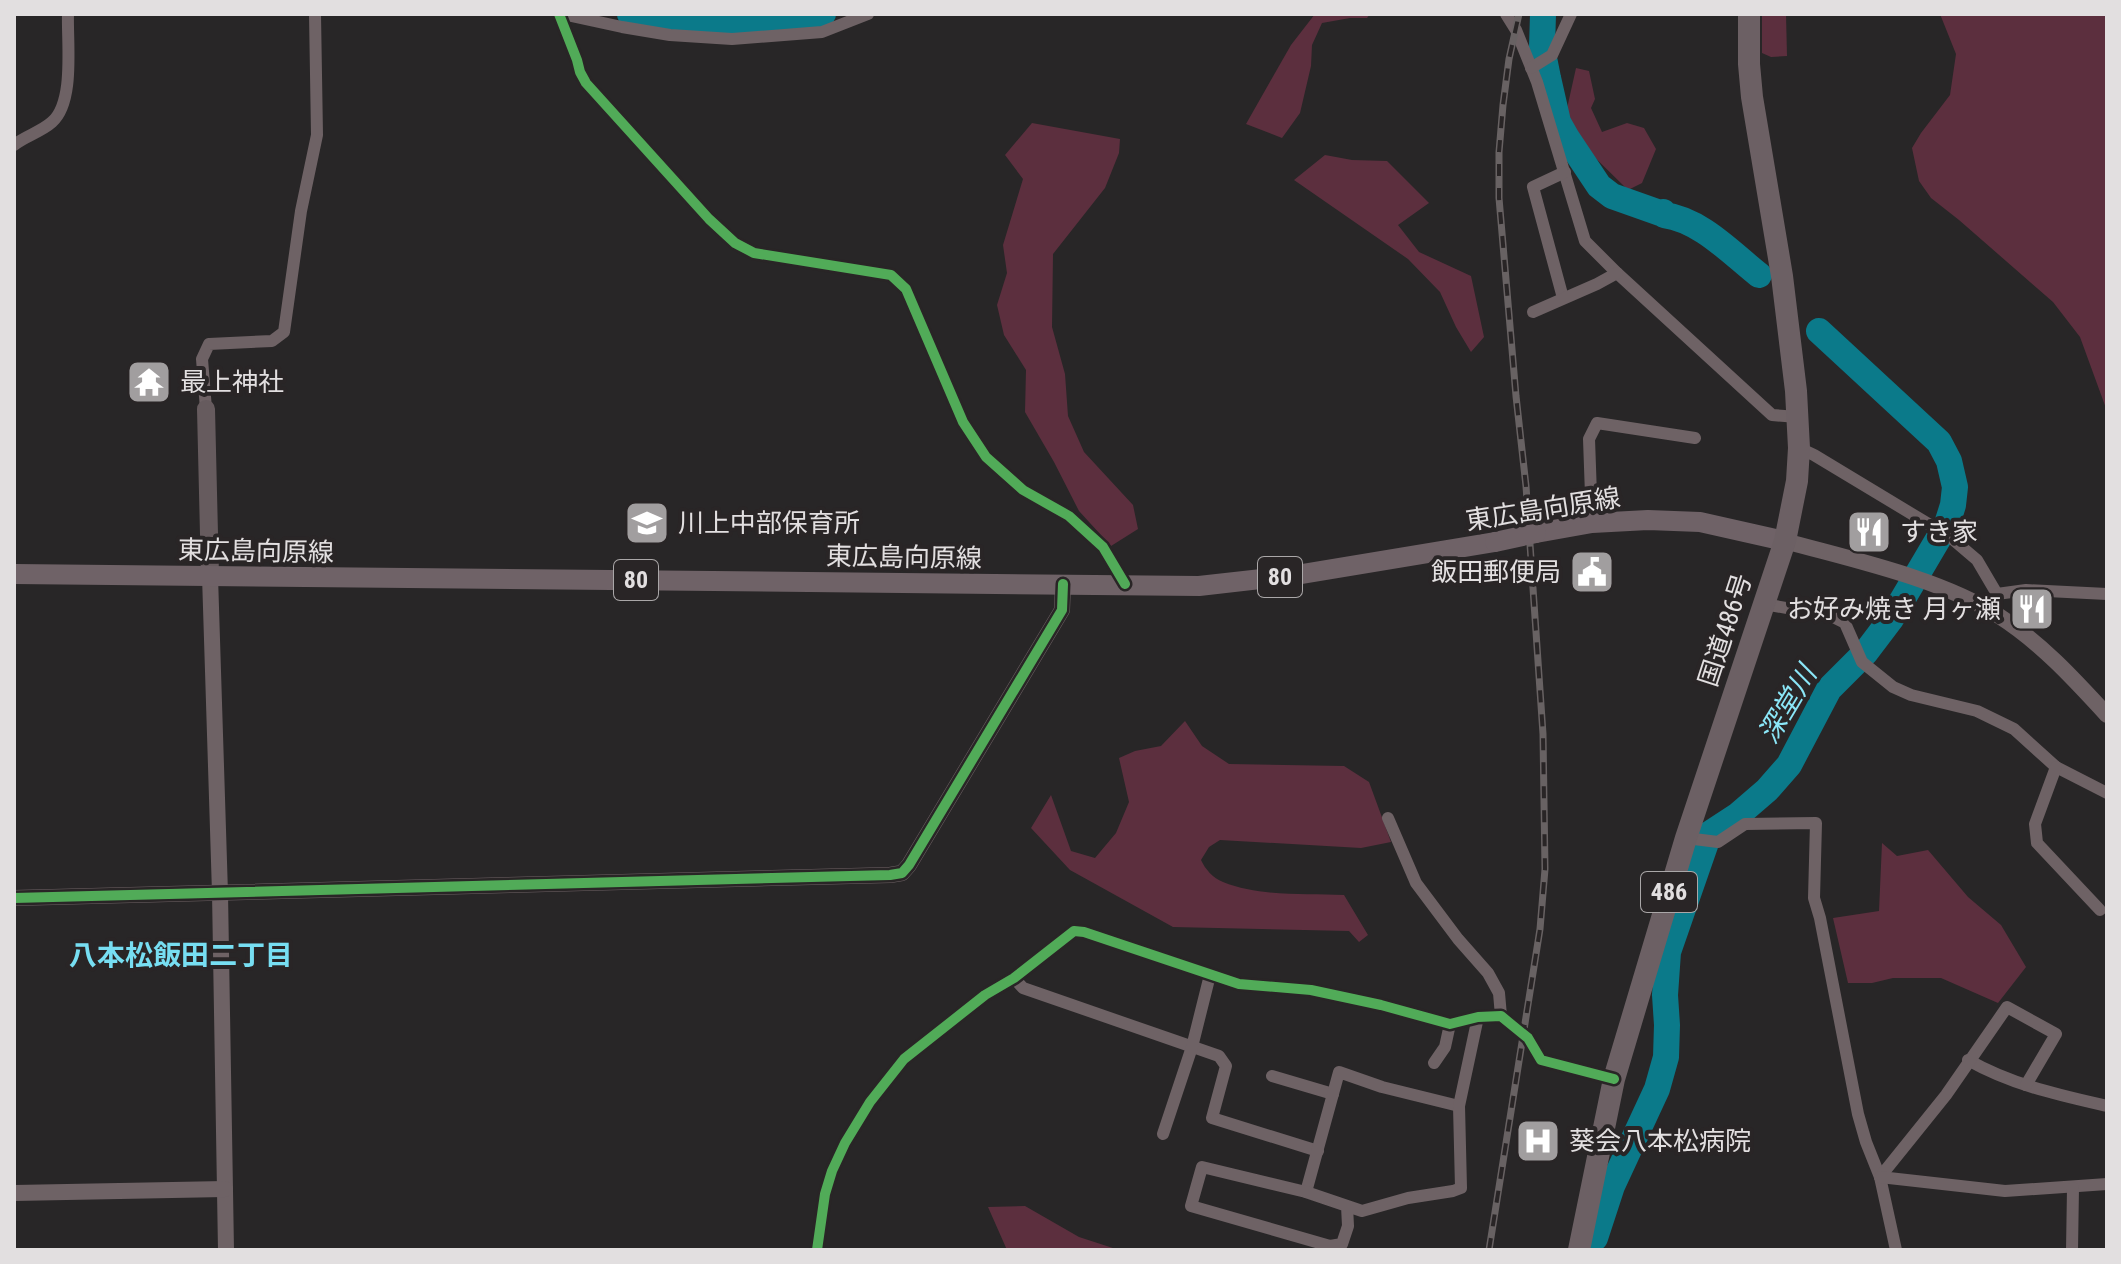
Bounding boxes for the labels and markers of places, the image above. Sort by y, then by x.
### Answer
temple icon: 最上神社 [125,358,173,406]
place label: 最上神社 [180,367,284,397]
school or university icon: 川上中部保育所 [623,499,671,547]
place label: 川上中部保育所 [678,508,860,538]
restaurant icon: すき家 [1845,508,1893,556]
place label: すき家 [1900,517,1978,547]
public building icon: 飯田郵便局 [1568,548,1616,596]
place label: 飯田郵便局 [1431,557,1561,587]
restaurant icon: お好み焼き 月ヶ瀬 [2008,585,2056,633]
place label: お好み焼き 月ヶ瀬 [1787,594,2001,624]
hospital icon: 葵会八本松病院 [1514,1117,1562,1165]
place label: 葵会八本松病院 [1569,1126,1751,1156]

